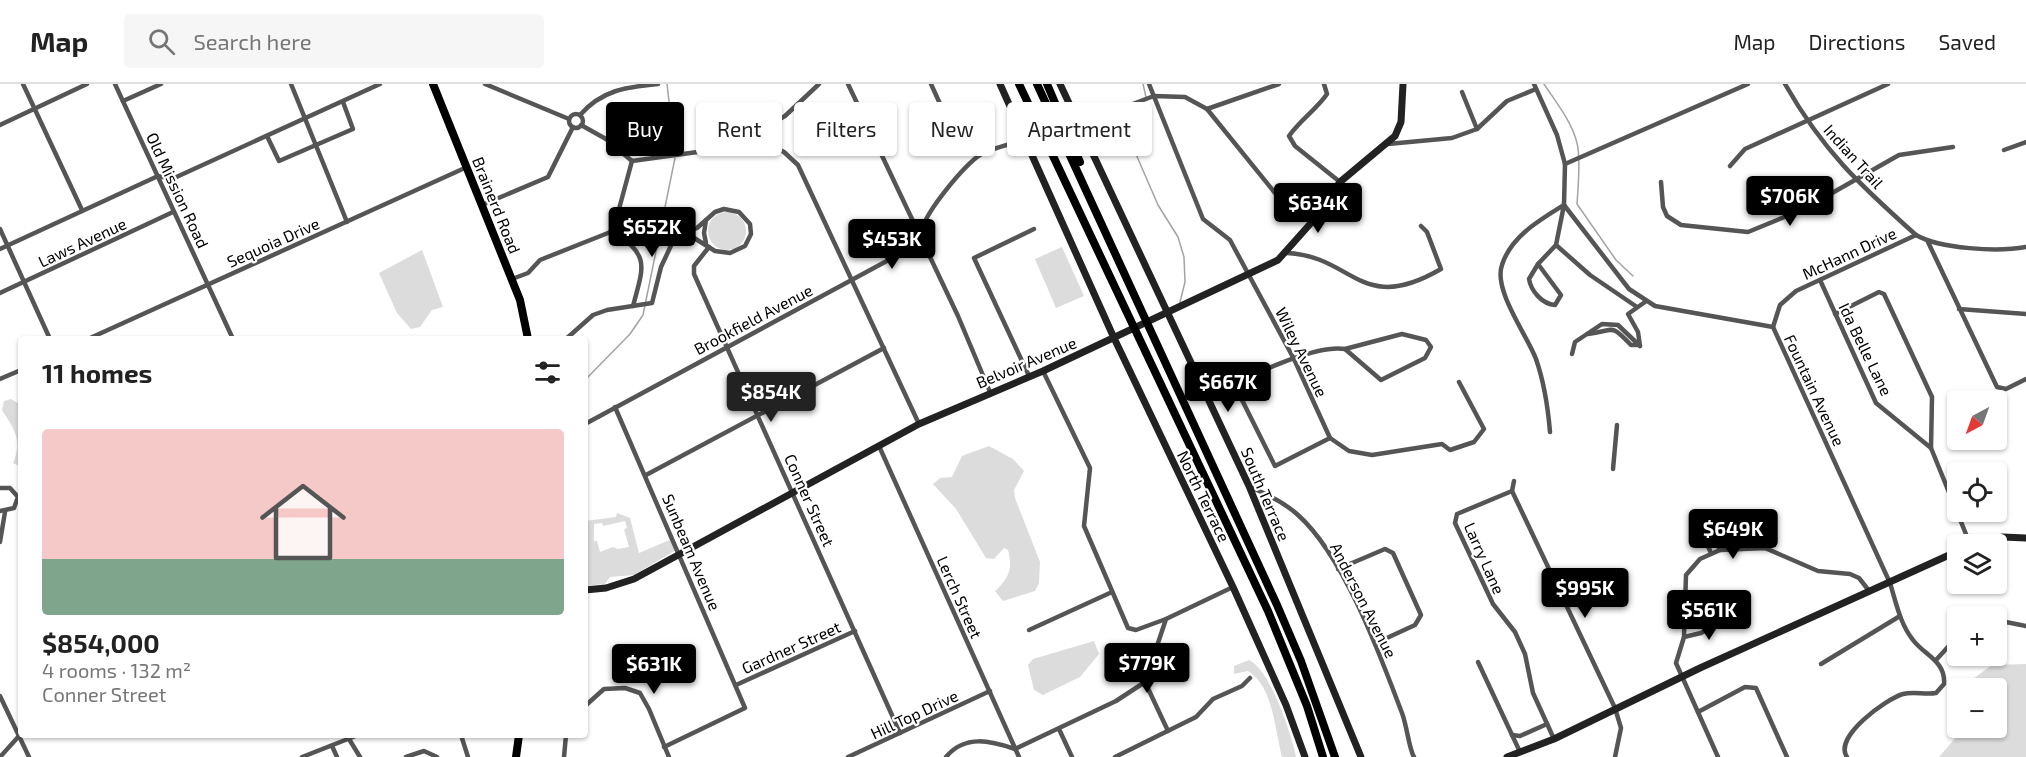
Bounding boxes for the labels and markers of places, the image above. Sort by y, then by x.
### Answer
pin: $706K [1748,176,1832,227]
pin: $634K [1276,183,1360,234]
pin: $652K [610,207,694,258]
pin: $453K [850,219,934,270]
pin: $667K [1186,362,1270,413]
pin: $854K [729,372,813,423]
pin: $649K [1691,509,1775,560]
pin: $995K [1543,568,1627,619]
pin: $561K [1667,590,1751,641]
pin: $779K [1105,643,1189,694]
pin: $631K [612,644,696,695]

